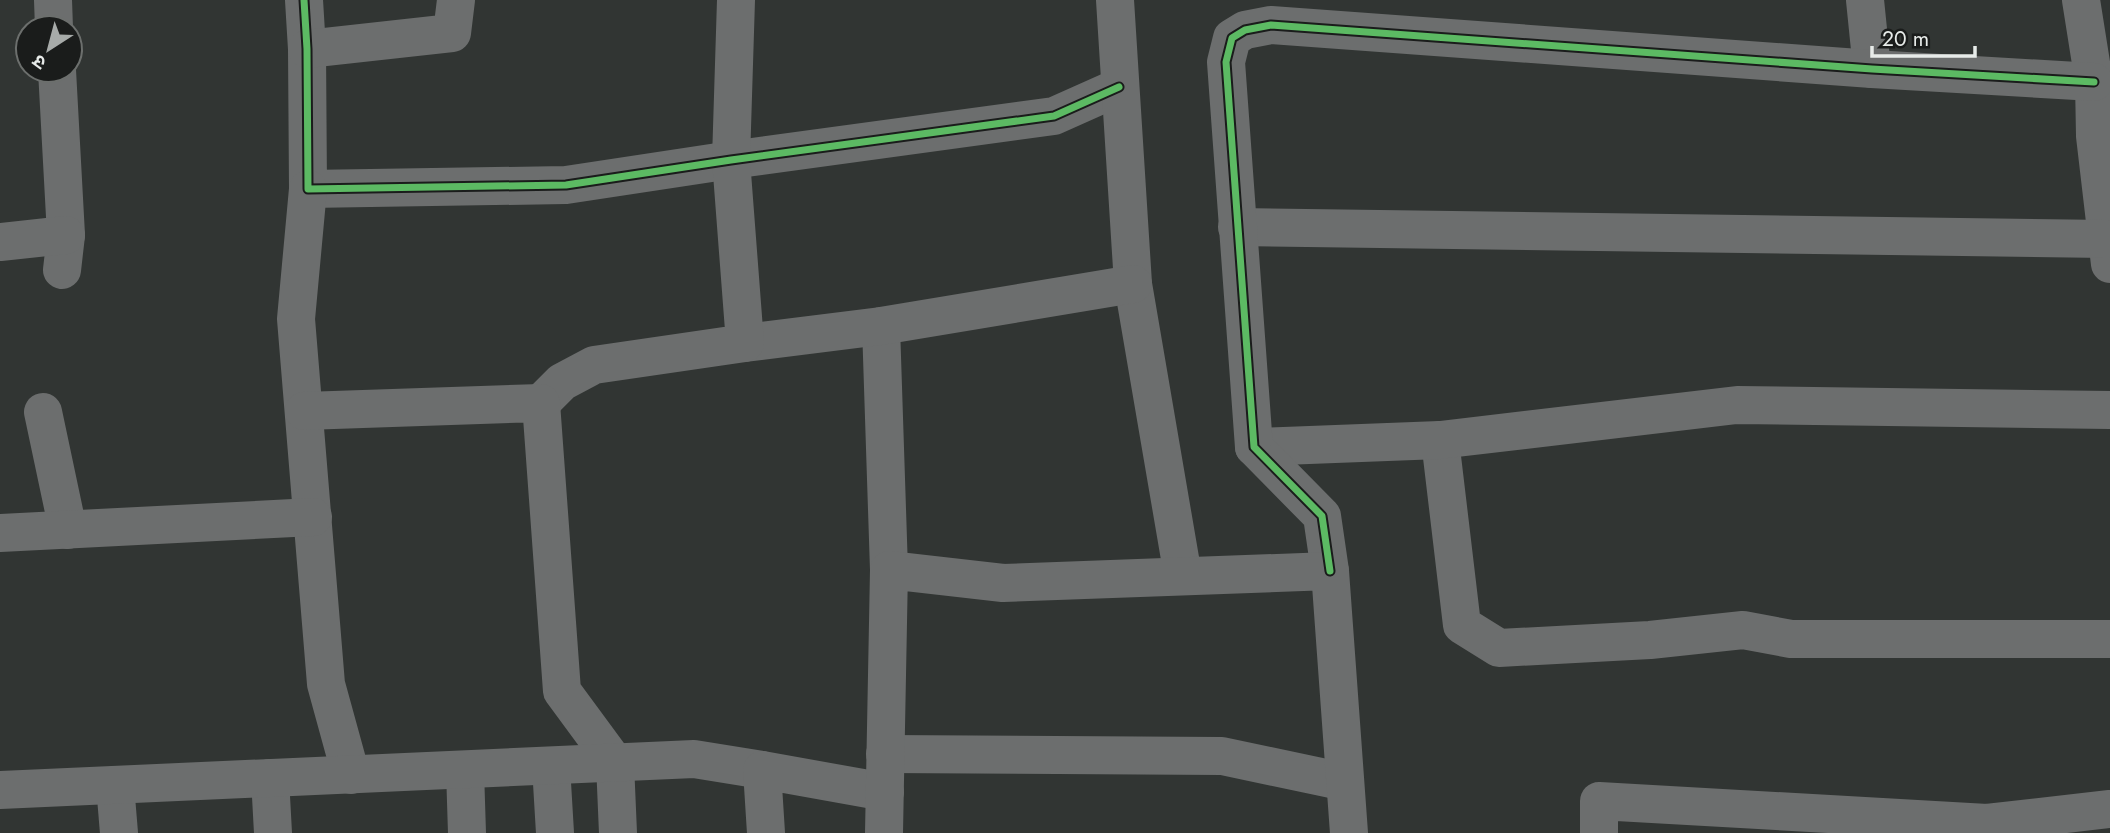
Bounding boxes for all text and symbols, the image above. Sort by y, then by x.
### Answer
north arrow [14,14,84,84]
scale bar [1872,14,1975,58]
text: 20 m [1882,24,1929,54]
text: उ [26,48,52,77]

